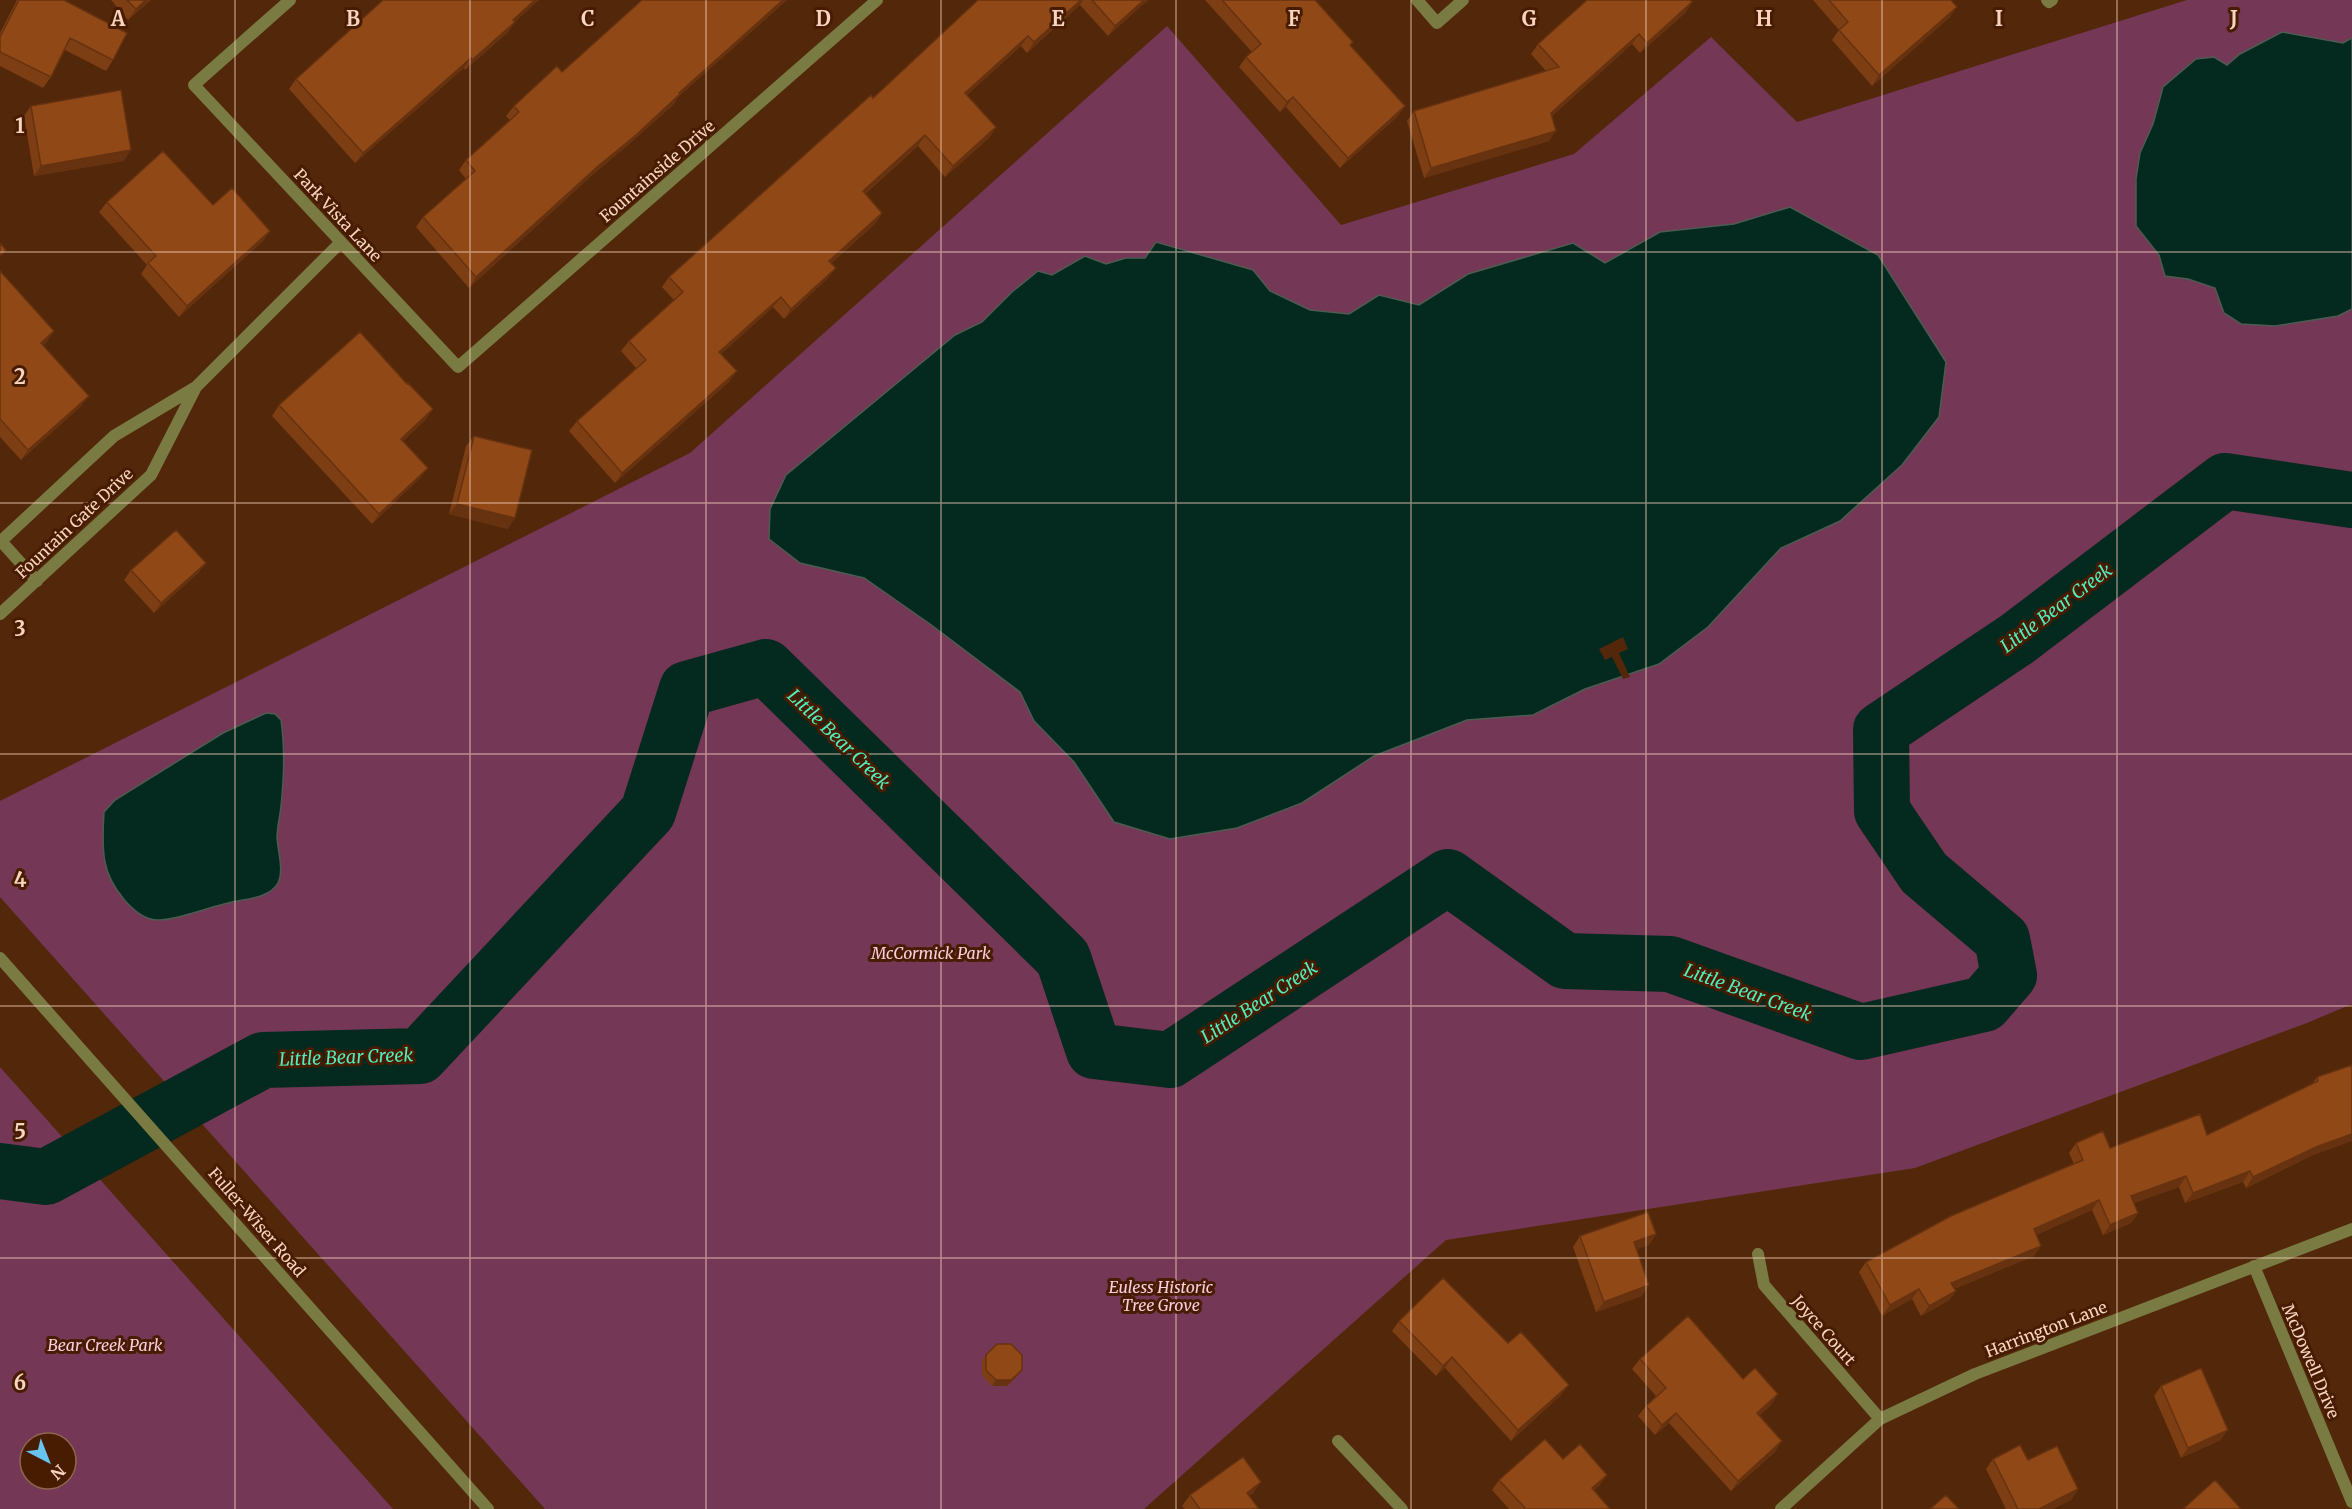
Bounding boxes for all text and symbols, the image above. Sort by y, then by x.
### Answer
text: A [110,6,126,31]
text: B [346,6,360,31]
text: C [581,6,595,31]
text: D [815,6,831,31]
text: E [1051,6,1065,31]
text: F [1288,6,1301,31]
text: G [1522,6,1537,31]
text: H [1756,6,1772,31]
text: I [1995,6,2003,31]
text: J [2229,6,2238,31]
text: 1 [15,113,25,138]
street label: Fountainside Drive [595,116,719,226]
street label: Park Vista Lane [290,164,386,266]
text: 2 [14,364,26,389]
street label: Fountain Gate Drive [11,463,137,583]
water label: Little Bear Creek [1996,558,2117,658]
text: 3 [14,616,26,641]
water label: Little Bear Creek [783,684,895,794]
text: 4 [14,867,27,892]
park label: McCormick Park [870,943,991,963]
water label: Little Bear Creek [1197,956,1322,1048]
water label: Little Bear Creek [1681,958,1815,1026]
water label: Little Bear Creek [279,1043,414,1071]
text: 5 [14,1119,26,1144]
street label: Fuller-Wiser Road [204,1163,310,1281]
park label: Euless Historic Tree Grove [1109,1277,1214,1315]
street label: Joyce Court [1787,1290,1861,1370]
street label: Harrington Lane [1982,1297,2110,1361]
street label: McDowell Drive [2278,1301,2344,1421]
park label: Bear Creek Park [47,1335,163,1355]
text: 6 [14,1370,26,1395]
north arrow [18,1431,78,1491]
text: N [46,1460,69,1484]

